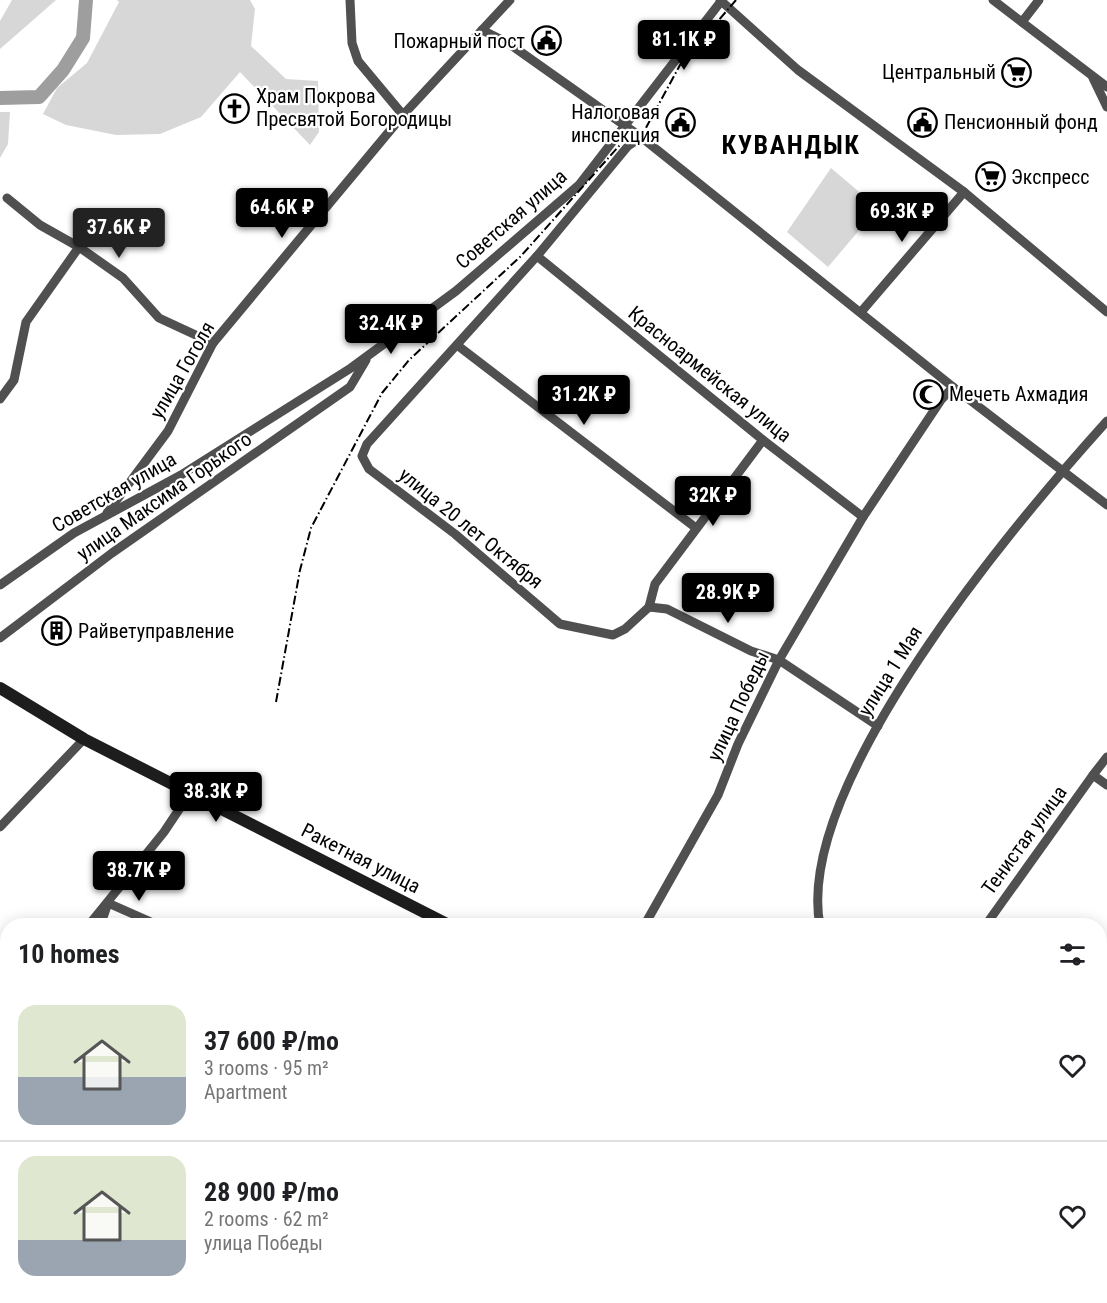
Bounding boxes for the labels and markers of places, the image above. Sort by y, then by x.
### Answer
pin: 81.1K ₽ [629,20,739,71]
public building icon: Пожарный пост [530,25,562,57]
place label: Пожарный пост [394,29,525,53]
supermarket icon: Центральный [1001,56,1033,88]
place label: Центральный [882,60,996,84]
place label: Храм Покрова Пресвятой Богородицы [256,84,452,131]
church icon: Храм Покрова Пресвятой Богородицы [219,92,251,124]
place label: Налоговая инспекция [571,100,660,147]
public building icon: Пенсионный фонд [907,106,939,138]
public building icon: Налоговая инспекция [665,107,697,139]
place label: Пенсионный фонд [944,110,1098,134]
supermarket icon: Экспресс [974,161,1006,193]
place label: Экспресс [1011,165,1089,189]
pin: 64.6K ₽ [227,188,337,239]
pin: 69.3K ₽ [847,192,957,243]
pin: 37.6K ₽ [64,208,174,259]
pin: 32.4K ₽ [336,304,446,355]
pin: 31.2K ₽ [529,375,639,426]
mosque icon: Мечеть Ахмадия [912,378,944,410]
place label: Мечеть Ахмадия [949,382,1088,406]
pin: 32K ₽ [671,476,755,527]
pin: 28.9K ₽ [673,573,783,624]
building icon: Райветуправление [41,615,73,647]
place label: Райветуправление [78,619,234,643]
pin: 38.3K ₽ [161,772,271,823]
pin: 38.7K ₽ [84,851,194,902]

